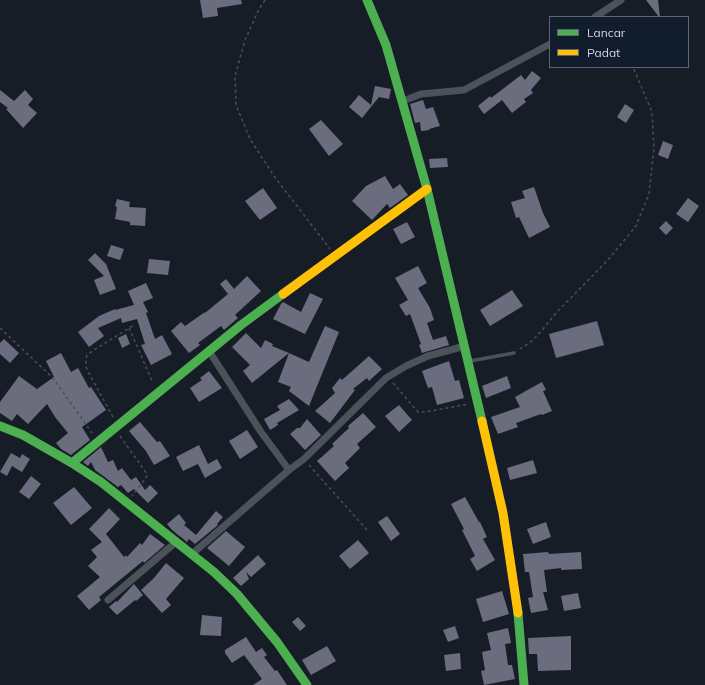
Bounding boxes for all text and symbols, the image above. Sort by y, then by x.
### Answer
legend [549,16,689,68]
text: Lancar [587,25,625,40]
text: Padat [587,45,620,60]

